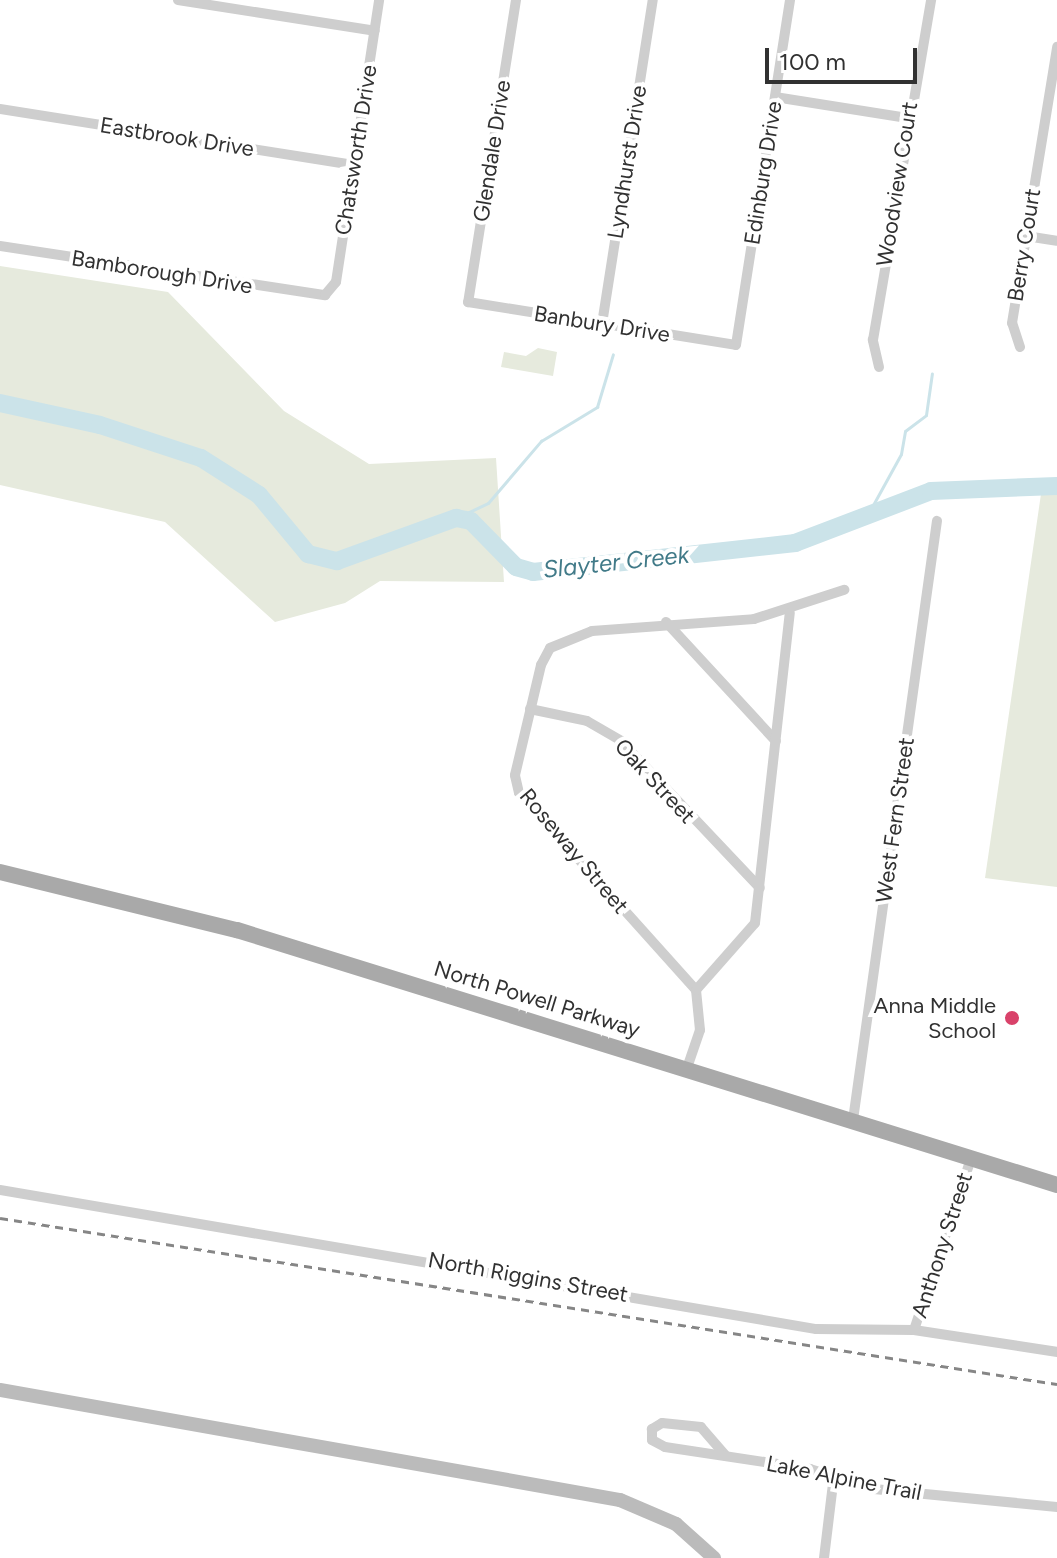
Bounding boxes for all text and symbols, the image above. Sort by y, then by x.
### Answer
scale bar [769,32,921,82]
text: 100 m [779,47,846,76]
street label: Chatsworth Drive [330,63,382,237]
street label: Glendale Drive [468,78,516,224]
street label: Lyndhurst Drive [602,83,652,241]
street label: Edinburg Drive [739,99,787,247]
street label: Woodview Court [871,100,923,268]
street label: Eastbrook Drive [98,112,256,162]
street label: Berry Court [1002,187,1046,303]
street label: Bamborough Drive [70,245,254,299]
street label: Banbury Drive [532,300,672,348]
water label: Slayter Creek [542,540,690,584]
street label: Oak Street [609,733,701,829]
street label: West Fern Street [870,736,920,904]
street label: Roseway Street [514,783,634,919]
street label: North Powell Parkway [431,955,643,1043]
place label: Anna Middle School [874,992,996,1044]
marker: Anna Middle School [1003,1009,1021,1027]
street label: Anthony Street [906,1169,978,1321]
street label: North Riggins Street [426,1246,630,1308]
street label: Lake Alpine Trail [764,1450,924,1506]

